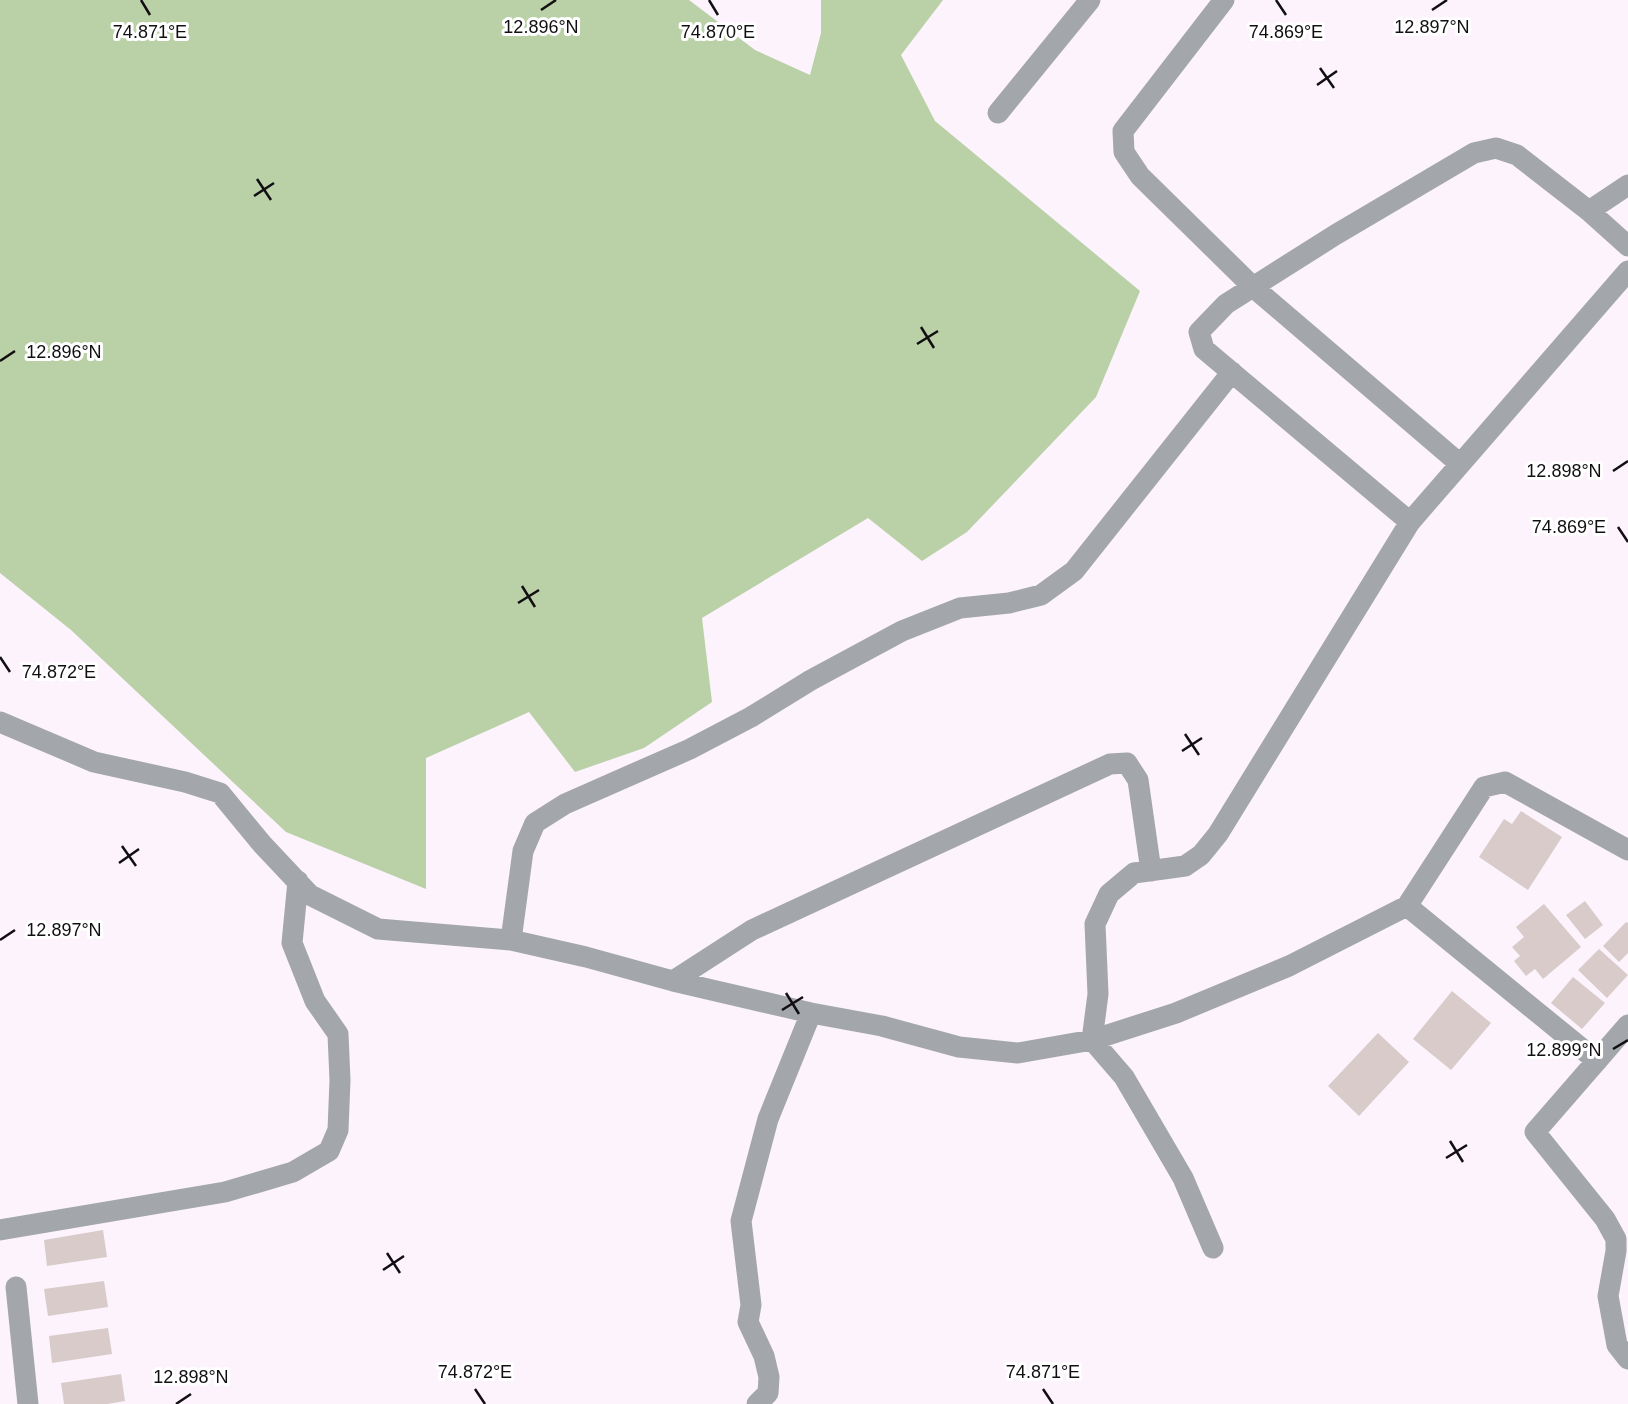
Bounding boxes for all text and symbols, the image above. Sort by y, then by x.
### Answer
text: 12.896°N [503,17,579,37]
text: 12.897°N [1394,17,1470,37]
text: 74.871°E [113,22,187,42]
text: 74.870°E [681,22,755,42]
text: 74.869°E [1249,22,1323,42]
text: 12.896°N [26,342,102,362]
text: 12.898°N [1526,461,1602,481]
text: 74.869°E [1532,517,1606,537]
text: 74.872°E [22,662,96,682]
text: 12.897°N [26,920,102,940]
text: 12.899°N [1526,1040,1602,1060]
text: 74.872°E [438,1362,512,1382]
text: 74.871°E [1006,1362,1080,1382]
text: 12.898°N [153,1367,229,1387]

